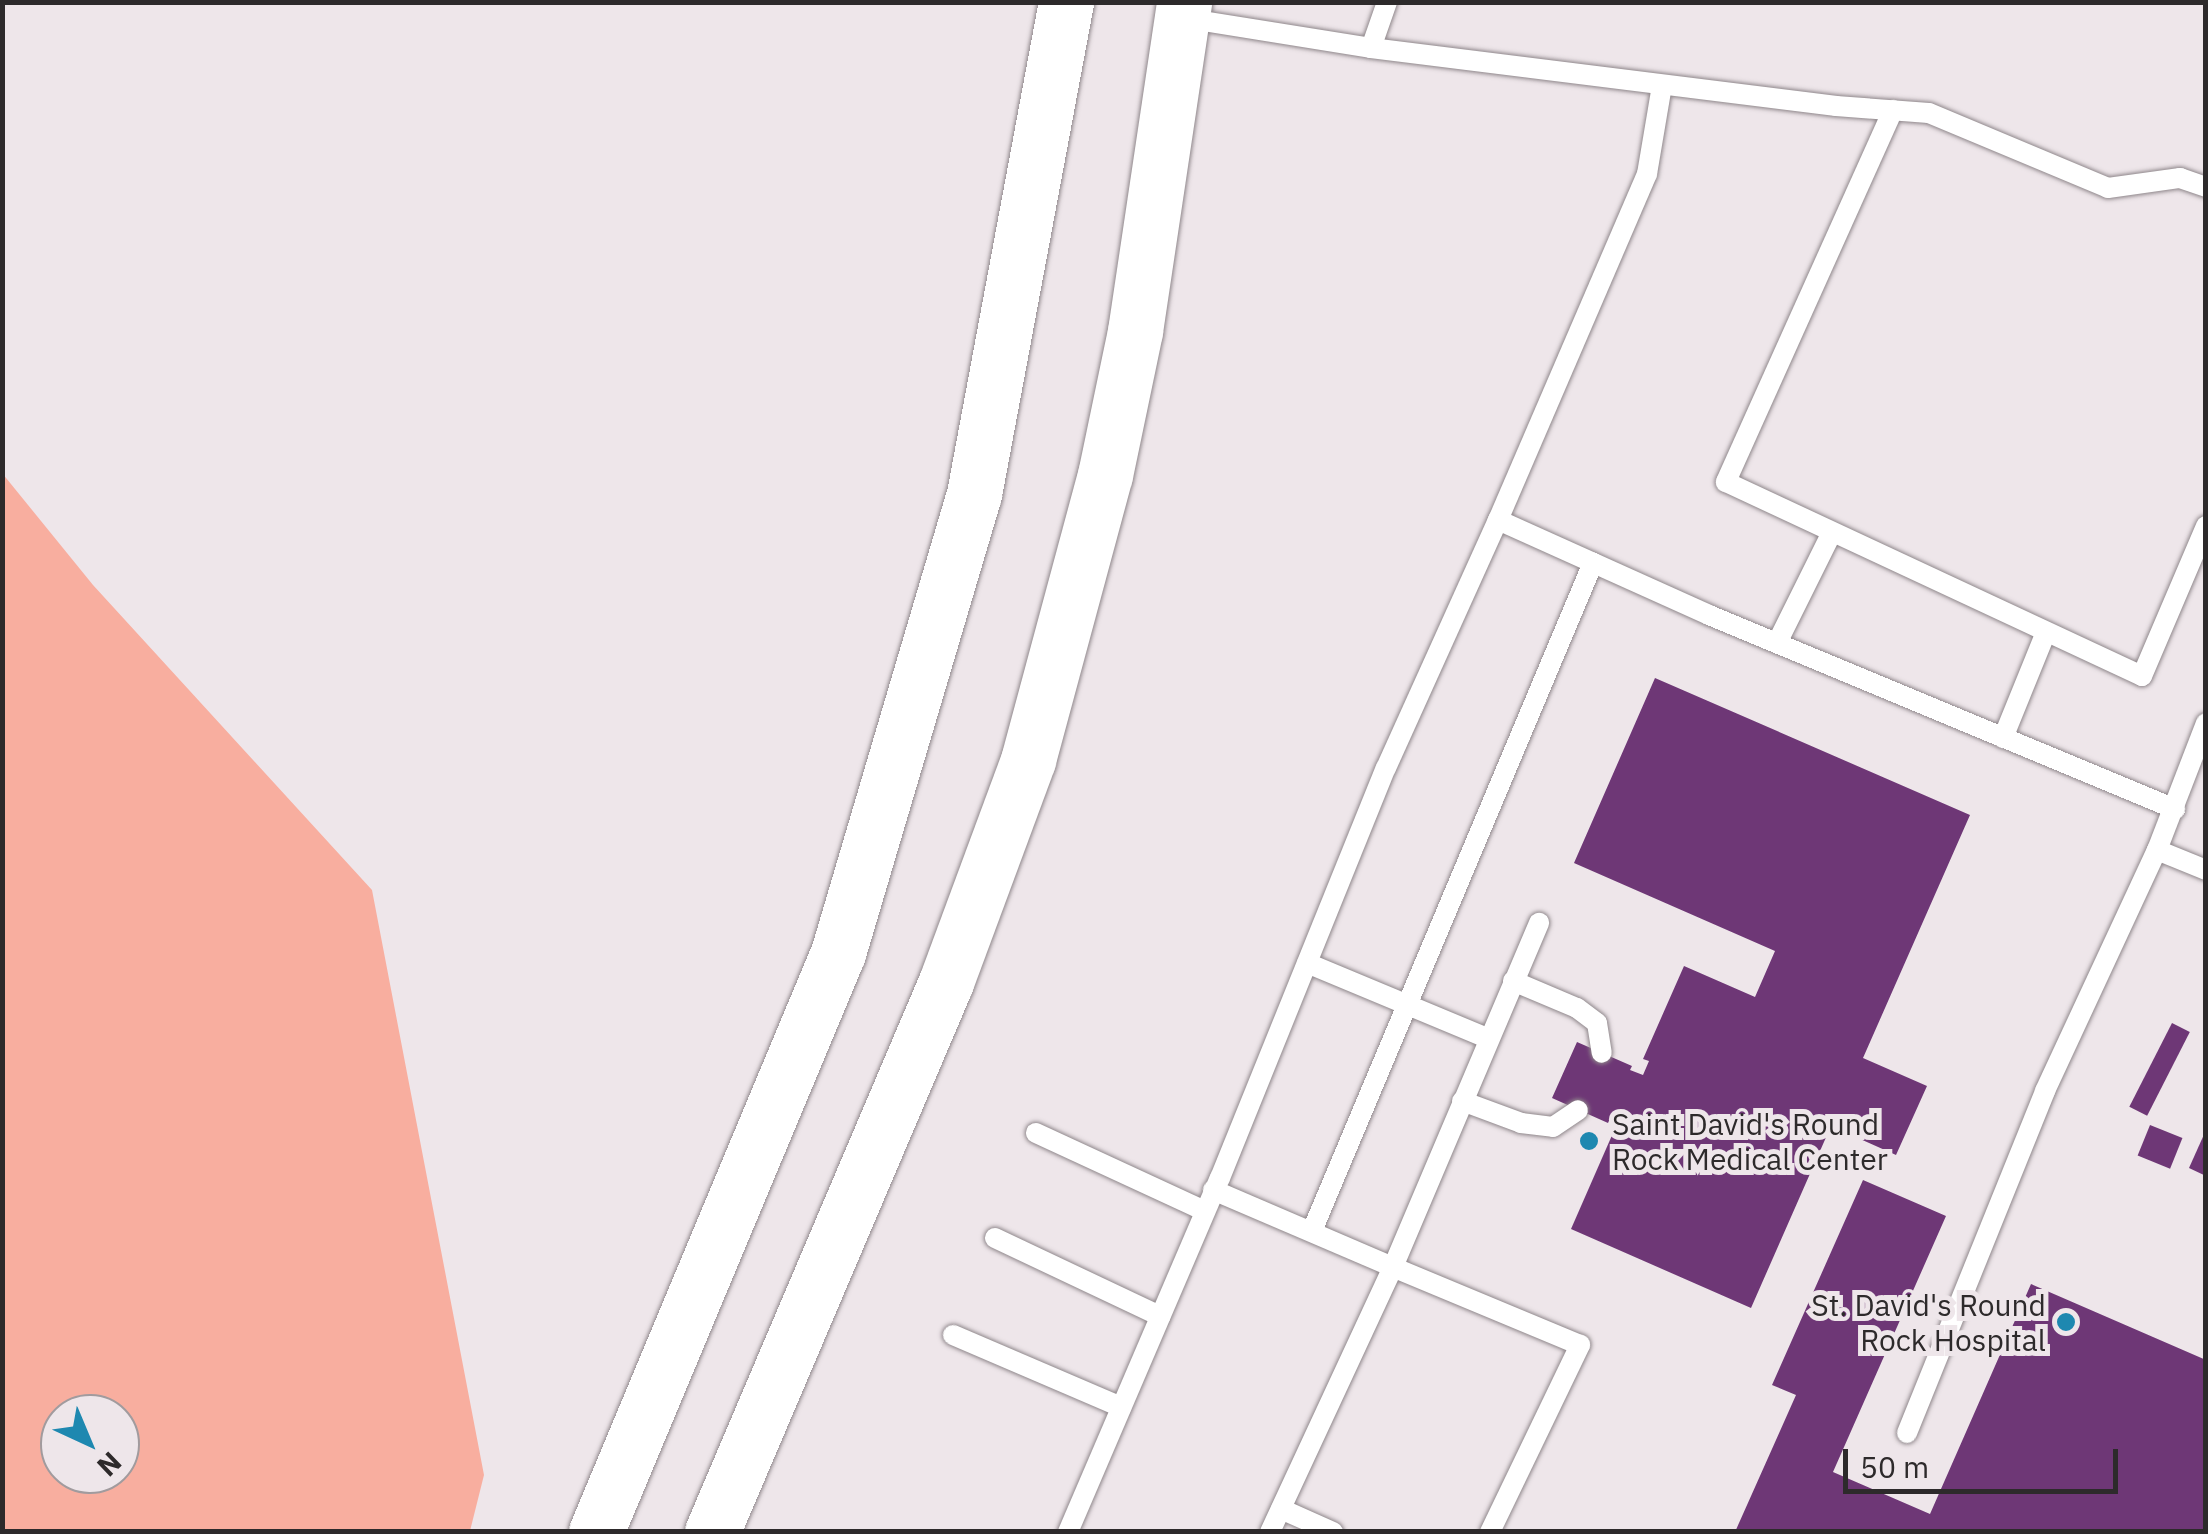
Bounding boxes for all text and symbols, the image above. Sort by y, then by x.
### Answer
place label: Saint David's Round Rock Medical Center [1612,1106,1888,1176]
marker: Saint David's Round Rock Medical Center [1576,1128,1602,1154]
place label: St. David's Round Rock Hospital [1811,1287,2046,1358]
marker: St. David's Round Rock Hospital [2055,1311,2077,1333]
north arrow [40,1394,140,1494]
scale bar [1848,1429,2123,1491]
text: N [90,1444,130,1485]
text: 50 m [1860,1447,1929,1486]

